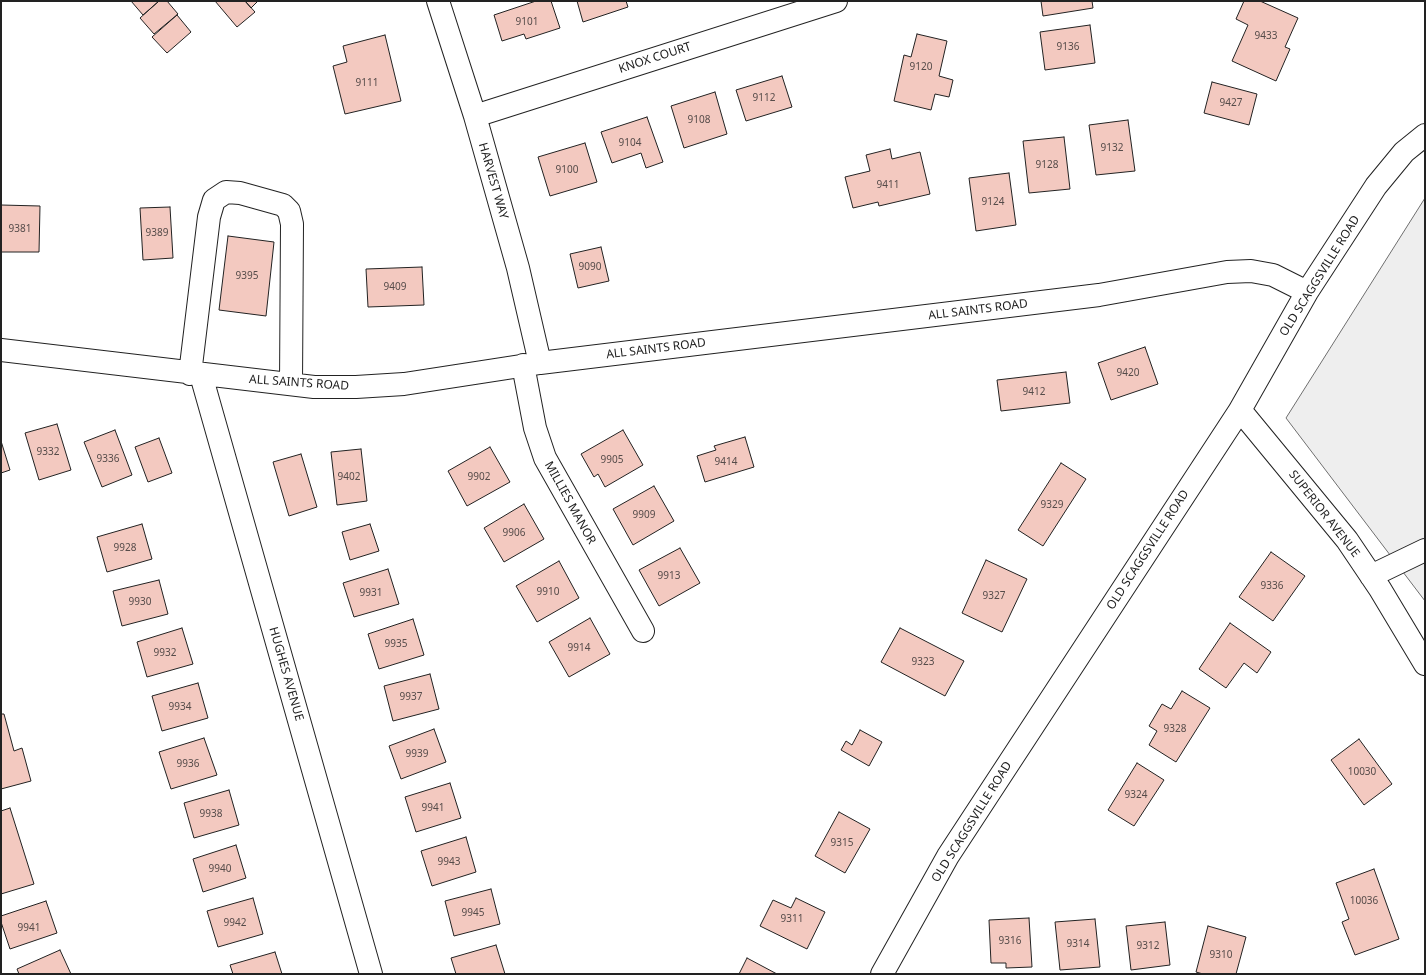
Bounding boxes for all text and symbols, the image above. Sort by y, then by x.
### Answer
house number: 9101 [516,16,538,28]
house number: 9433 [1255,30,1277,42]
street label: KNOX COURT [617,39,693,77]
house number: 9136 [1057,41,1079,53]
house number: 9120 [910,61,932,73]
house number: 9111 [356,77,378,89]
house number: 9112 [753,92,775,104]
house number: 9427 [1220,97,1242,109]
house number: 9108 [688,114,710,126]
house number: 9104 [619,137,641,149]
street label: HARVEST WAY [475,141,511,221]
house number: 9132 [1101,142,1123,154]
house number: 9128 [1036,159,1058,171]
house number: 9100 [556,164,578,176]
house number: 9411 [877,179,899,191]
house number: 9124 [982,196,1004,208]
street label: OLD SCAGGSVILLE ROAD [1277,213,1363,339]
house number: 9381 [9,223,31,235]
house number: 9389 [146,227,168,239]
house number: 9090 [579,261,601,273]
house number: 9395 [236,270,258,282]
house number: 9409 [384,281,406,293]
street label: ALL SAINTS ROAD [927,297,1029,323]
street label: ALL SAINTS ROAD [605,336,707,362]
house number: 9420 [1117,367,1139,379]
street label: ALL SAINTS ROAD [249,372,349,394]
house number: 9412 [1023,386,1045,398]
house number: 9332 [37,446,59,458]
house number: 9336 [97,453,119,465]
house number: 9905 [601,454,623,466]
house number: 9414 [715,456,737,468]
street label: MILLIES MANOR [541,459,599,547]
street label: SUPERIOR AVENUE [1286,468,1362,560]
house number: 9402 [338,471,360,483]
house number: 9902 [468,471,490,483]
street label: OLD SCAGGSVILLE ROAD [1104,487,1192,613]
house number: 9329 [1041,499,1063,511]
house number: 9909 [633,509,655,521]
house number: 9906 [503,527,525,539]
house number: 9928 [114,542,136,554]
house number: 9913 [658,570,680,582]
house number: 9336 [1261,580,1283,592]
house number: 9910 [537,586,559,598]
house number: 9931 [360,587,382,599]
house number: 9327 [983,590,1005,602]
house number: 9930 [129,596,151,608]
street label: HUGHES AVENUE [266,625,306,723]
house number: 9935 [385,638,407,650]
house number: 9914 [568,642,590,654]
house number: 9932 [154,647,176,659]
house number: 9323 [912,656,934,668]
house number: 9937 [400,691,422,703]
house number: 9934 [169,701,191,713]
house number: 9328 [1164,723,1186,735]
house number: 9939 [406,748,428,760]
house number: 9936 [177,758,199,770]
street label: OLD SCAGGSVILLE ROAD [929,759,1015,885]
house number: 10030 [1348,766,1376,778]
house number: 9324 [1125,789,1147,801]
house number: 9941 [422,802,444,814]
house number: 9938 [200,808,222,820]
house number: 9315 [831,837,853,849]
house number: 9943 [438,856,460,868]
house number: 9940 [209,863,231,875]
house number: 10036 [1350,895,1378,907]
house number: 9945 [462,907,484,919]
house number: 9311 [781,913,803,925]
house number: 9942 [224,917,246,929]
house number: 9941 [18,922,40,934]
house number: 9316 [999,935,1021,947]
house number: 9314 [1067,938,1089,950]
house number: 9312 [1137,940,1159,952]
house number: 9310 [1210,949,1232,961]

